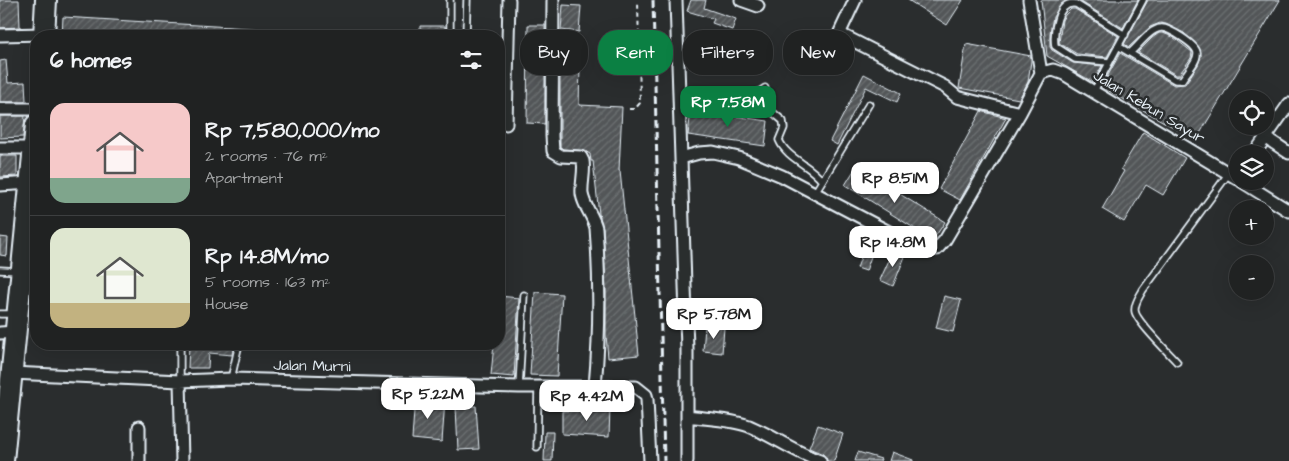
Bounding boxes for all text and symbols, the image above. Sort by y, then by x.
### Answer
chip: Buy [520,30,588,75]
chip: Rent [598,30,673,75]
chip: Filters [683,30,773,75]
chip: New [783,30,854,75]
text: 6 homes [50,46,132,75]
icon: filters [457,46,485,74]
street label: Jalan Kebun Sayur [1089,65,1209,150]
pin: Rp 7.58M [676,86,780,128]
map controls [1229,90,1274,300]
button: locate [1229,90,1274,135]
text: Rp 7.58M [691,91,765,113]
text: Rp 7,580,000/mo [205,116,380,145]
icon: home [90,123,150,183]
text: 2 rooms · 76 m² [205,145,328,167]
button: layers [1229,145,1274,190]
pin: Rp 8.51M [843,162,947,204]
text: Apartment [205,167,283,189]
text: Rp 8.51M [862,167,928,189]
button: + [1229,200,1274,245]
pin: Rp 14.8M [841,226,945,268]
text: Rp 14.8M [860,231,926,253]
text: Rp 14.8M/mo [205,242,329,271]
icon: home [90,248,150,308]
button: − [1229,255,1274,300]
text: 5 rooms · 163 m² [205,271,330,293]
text: House [205,293,249,315]
pin: Rp 5.78M [662,298,766,340]
text: Rp 5.78M [677,303,751,325]
street label: Jalan Murni [273,355,351,377]
pin: Rp 5.22M [376,378,480,420]
pin: Rp 4.42M [535,380,639,422]
text: Rp 5.22M [392,383,464,405]
text: Rp 4.42M [550,385,624,407]

